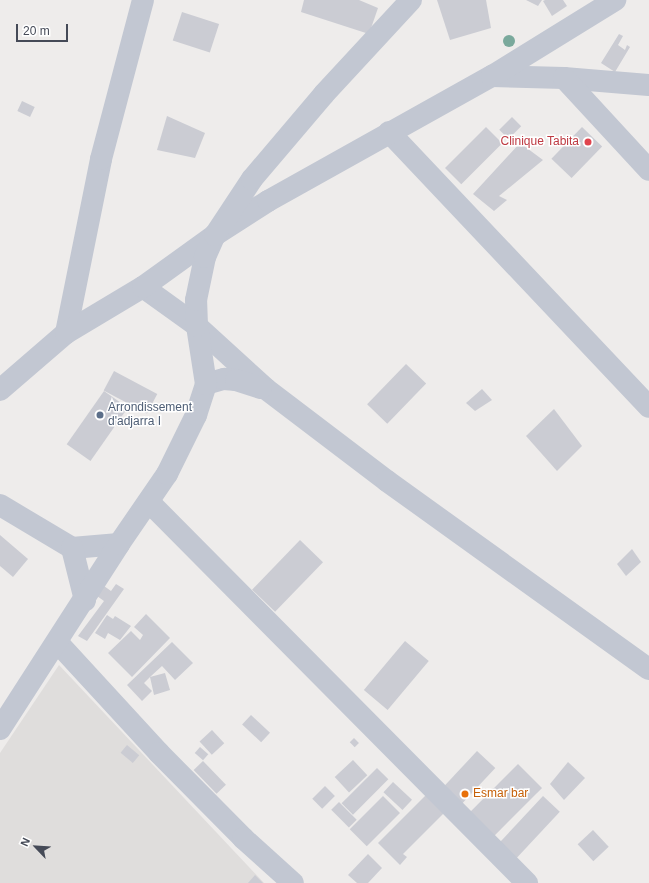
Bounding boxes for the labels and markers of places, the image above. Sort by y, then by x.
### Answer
place label: Clinique Tabita [500,135,579,149]
marker: Clinique Tabita [582,136,594,148]
place label: Arrondissement d'adjarra I [108,401,192,429]
marker: Arrondissement d'adjarra I [95,410,105,420]
place label: Esmar bar [473,787,528,801]
marker: Esmar bar [460,789,470,799]

